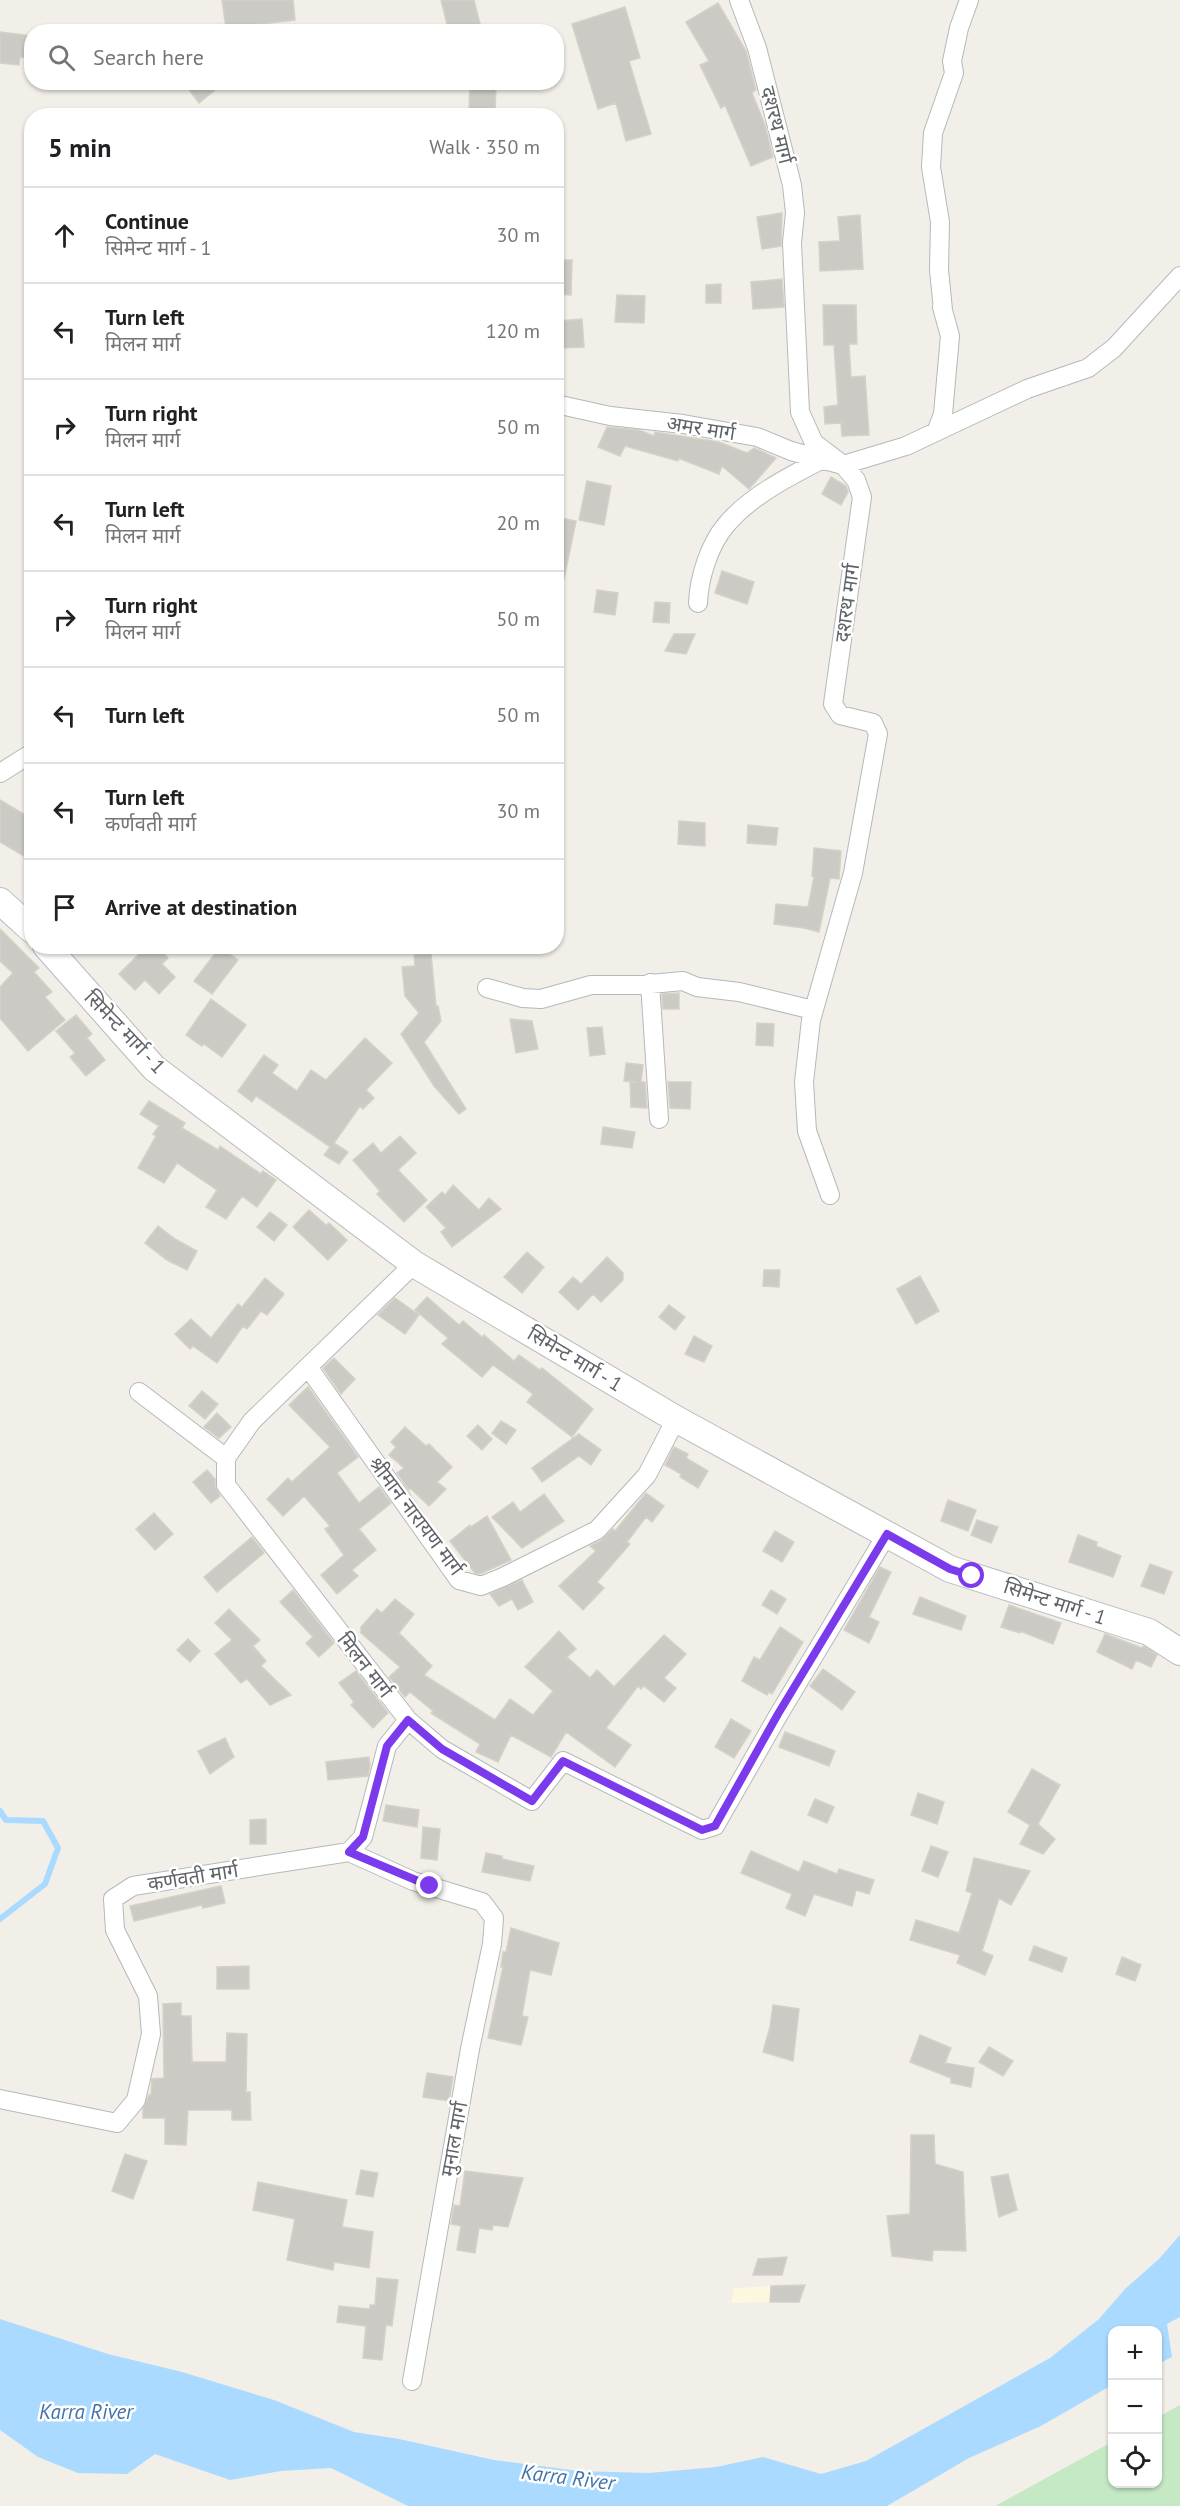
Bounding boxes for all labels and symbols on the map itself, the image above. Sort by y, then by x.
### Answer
street label: दशरथ मार्ग [755,84,799,167]
street label: अमर मार्ग [665,410,738,446]
street label: दशरथ मार्ग [829,561,866,644]
street label: सिमेन्ट मार्ग - 1 [79,985,171,1079]
street label: सिमेन्ट मार्ग - 1 [523,1320,627,1398]
street label: श्रीमान नारायण मार्ग [363,1451,470,1581]
route start [958,1562,984,1588]
street label: सिमेन्ट मार्ग - 1 [1000,1573,1110,1631]
street label: मिलन मार्ग [332,1627,399,1704]
street label: कर्णवती मार्ग [146,1857,241,1897]
route end [416,1872,442,1898]
street label: मुनाल मार्ग [435,2099,474,2178]
water label: Karra River [39,2398,135,2425]
water label: Karra River [520,2458,618,2496]

